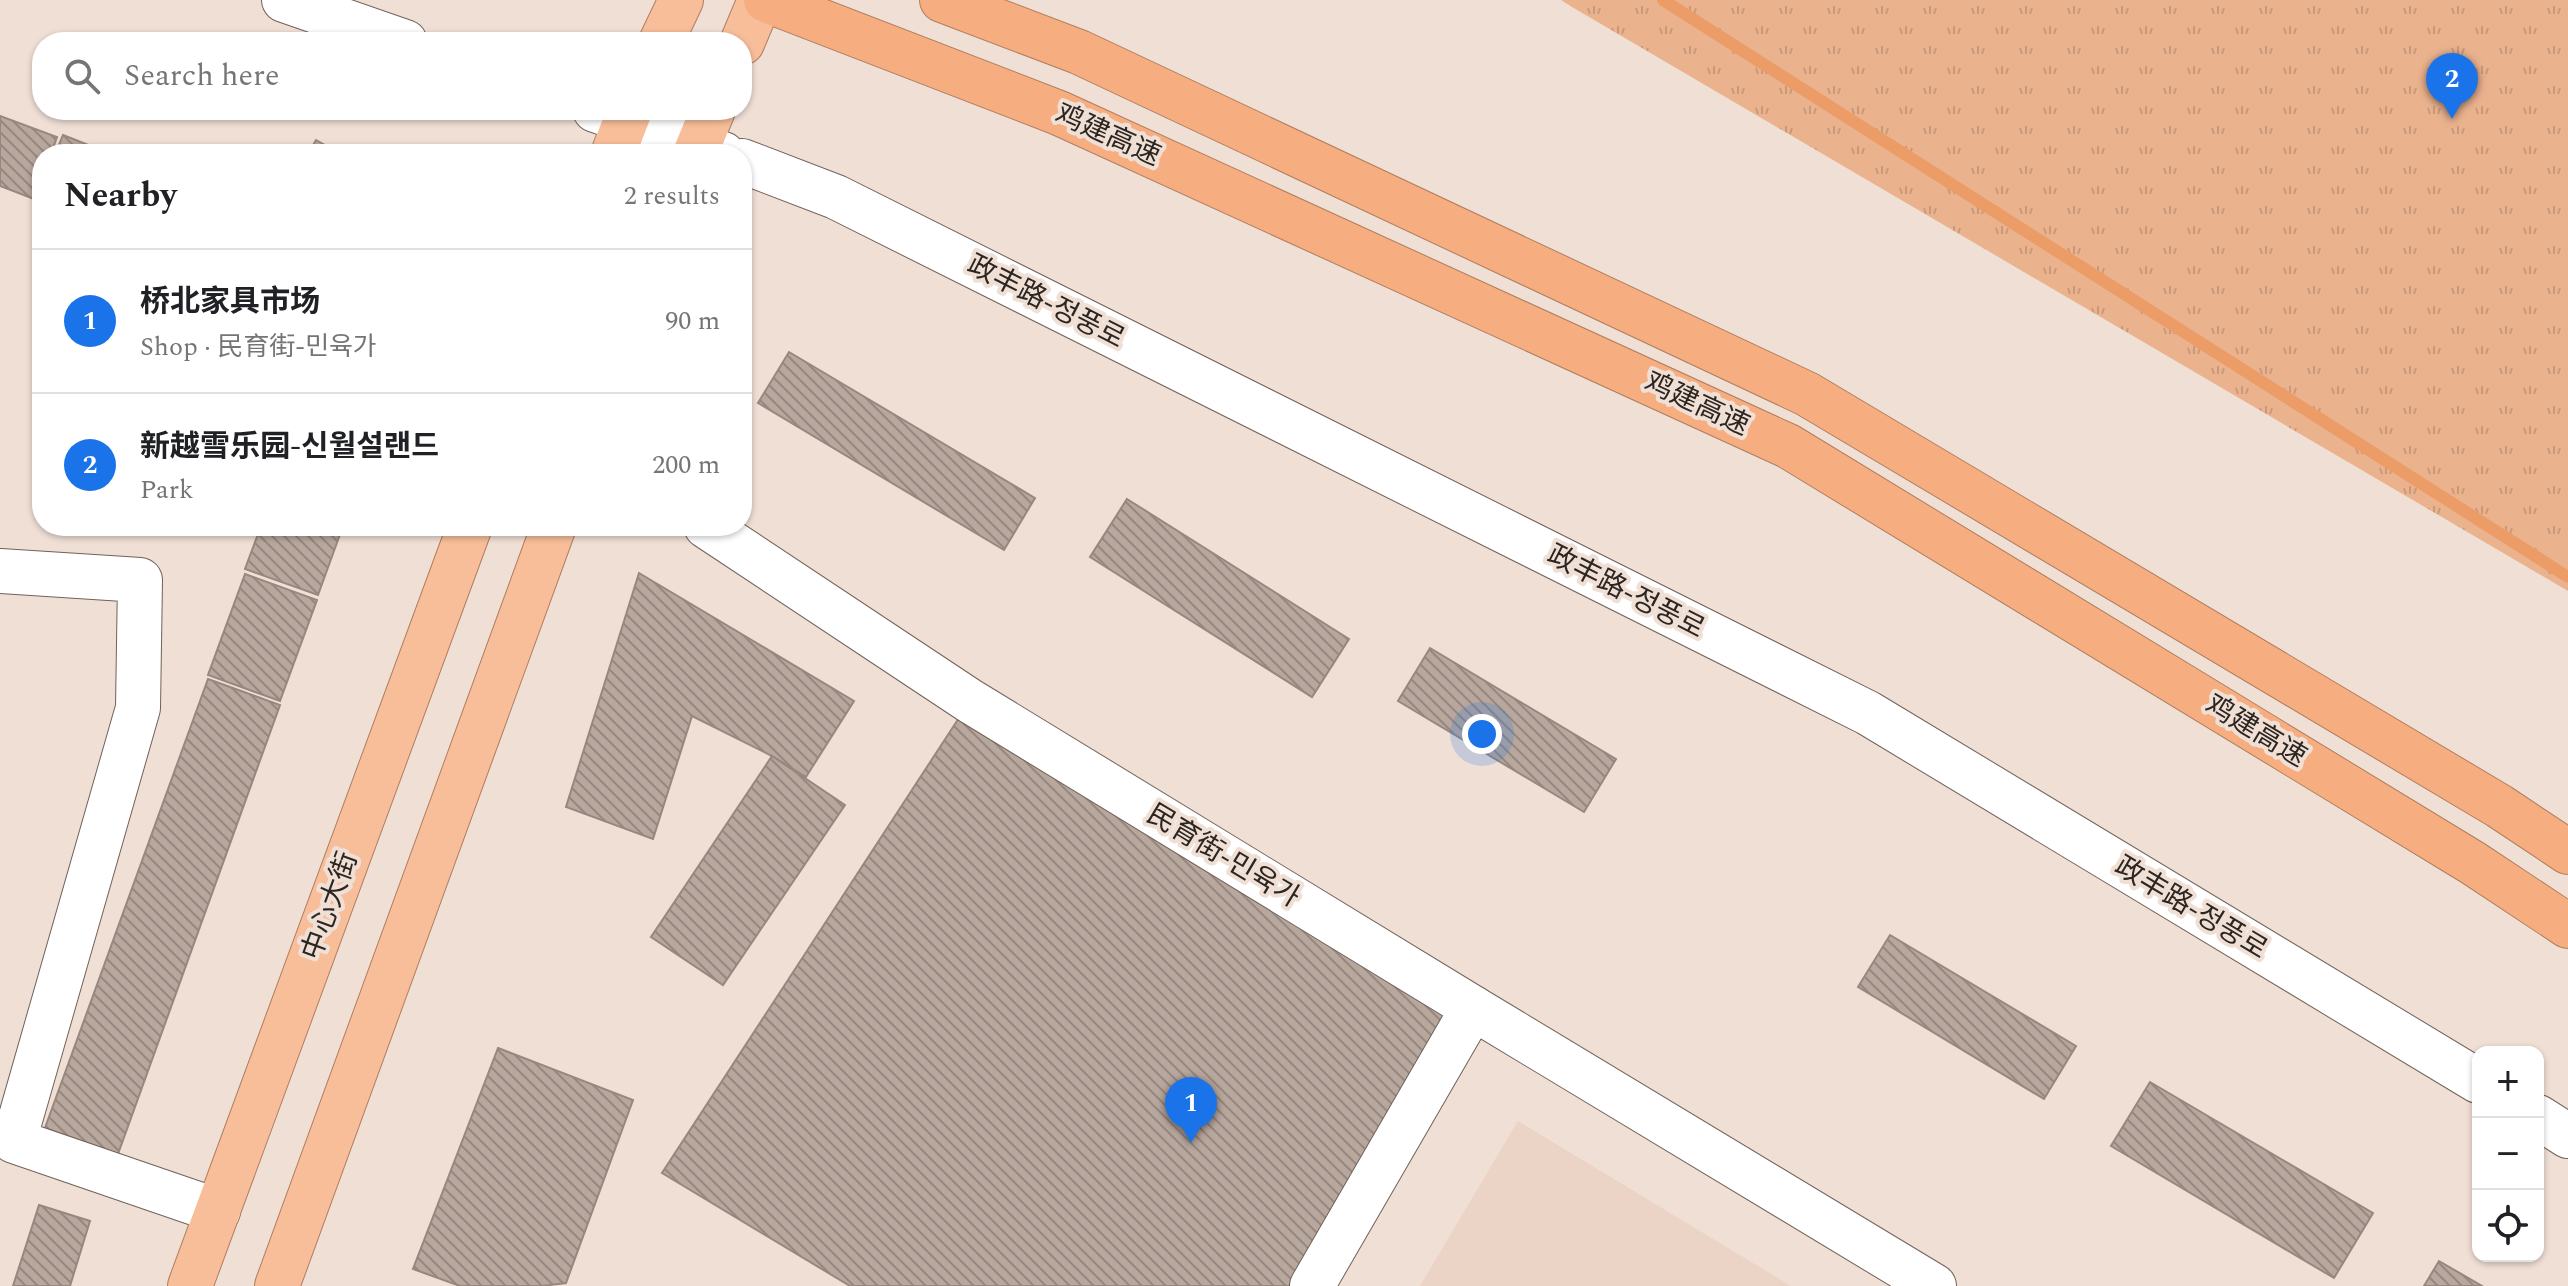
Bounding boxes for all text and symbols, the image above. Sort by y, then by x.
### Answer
search box [32,32,752,120]
text: Search here [124,53,280,99]
pin: 2 [2426,53,2478,119]
icon: search [60,54,104,98]
street label: 鸡建高速 [1048,93,1168,177]
text: Nearby [64,170,177,222]
text: 2 results [624,176,720,216]
street label: 政丰路-정풍로 [960,244,1132,360]
text: 桥北家具市场 [140,279,320,325]
text: 1 [83,301,97,341]
text: 90 m [665,301,720,341]
text: Shop · 民育街-민육가 [140,327,377,367]
street label: 鸡建高速 [1637,361,1757,447]
text: 新越雪乐园-신월설랜드 [140,424,439,470]
text: 2 [83,445,97,485]
text: 200 m [652,445,720,485]
text: Park [140,470,194,510]
street label: 政丰路-정풍로 [1540,534,1712,650]
street label: 鸡建高速 [2197,684,2315,778]
your location [1462,714,1502,754]
street label: 民育街-민육가 [1138,793,1308,919]
street label: 政丰路-정풍로 [2106,845,2276,971]
street label: 中心大街 [291,846,369,966]
map controls [2472,1046,2544,1262]
button: + [2472,1046,2544,1118]
pin: 1 [1165,1077,1217,1143]
button: − [2472,1118,2544,1190]
button: locate [2472,1190,2544,1262]

